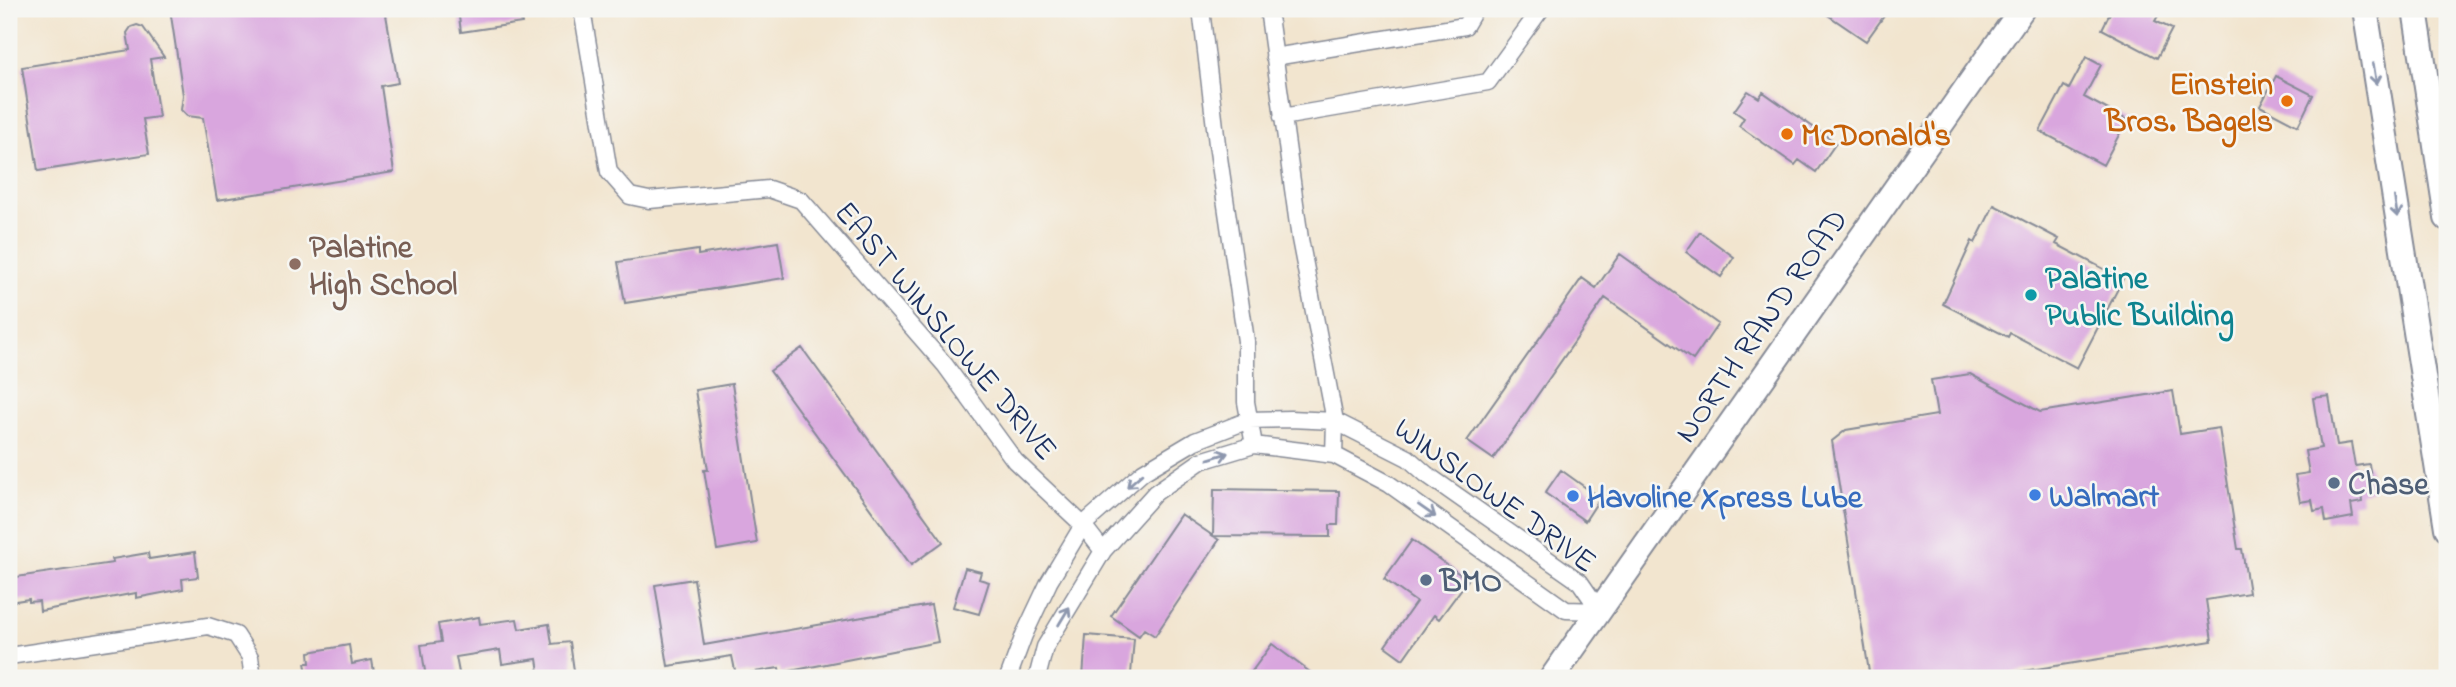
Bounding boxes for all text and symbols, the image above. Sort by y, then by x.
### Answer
one-way arrow [2369,62,2382,85]
place label: Einstein Bros. Bagels [2103,63,2273,148]
marker: Einstein Bros. Bagels [2279,93,2295,109]
place label: McDonald's [1801,114,1951,161]
marker: McDonald's [1779,126,1795,142]
street label: EAST WINSLOWE DRIVE [821,192,1067,473]
one-way arrow [2390,195,2403,218]
street label: NORTH RAND ROAD [1664,200,1861,454]
place label: Palatine High School [309,226,457,311]
marker: Palatine High School [287,256,303,272]
place label: Palatine Public Building [2045,257,2234,342]
marker: Palatine Public Building [2023,287,2039,303]
street label: WINSLOWE DRIVE [1383,407,1605,587]
one-way arrow [1207,449,1229,462]
place label: Chase [2348,463,2430,510]
one-way arrow [1127,472,1145,488]
place label: Walmart [2049,475,2159,522]
marker: Chase [2326,475,2342,491]
place label: Havoline Xpress Lube [1587,476,1864,523]
marker: Walmart [2027,487,2043,503]
marker: Havoline Xpress Lube [1565,488,1581,504]
one-way arrow [1417,504,1436,518]
place label: BMO [1438,560,1502,607]
marker: BMO [1418,572,1434,588]
one-way arrow [1057,607,1071,627]

